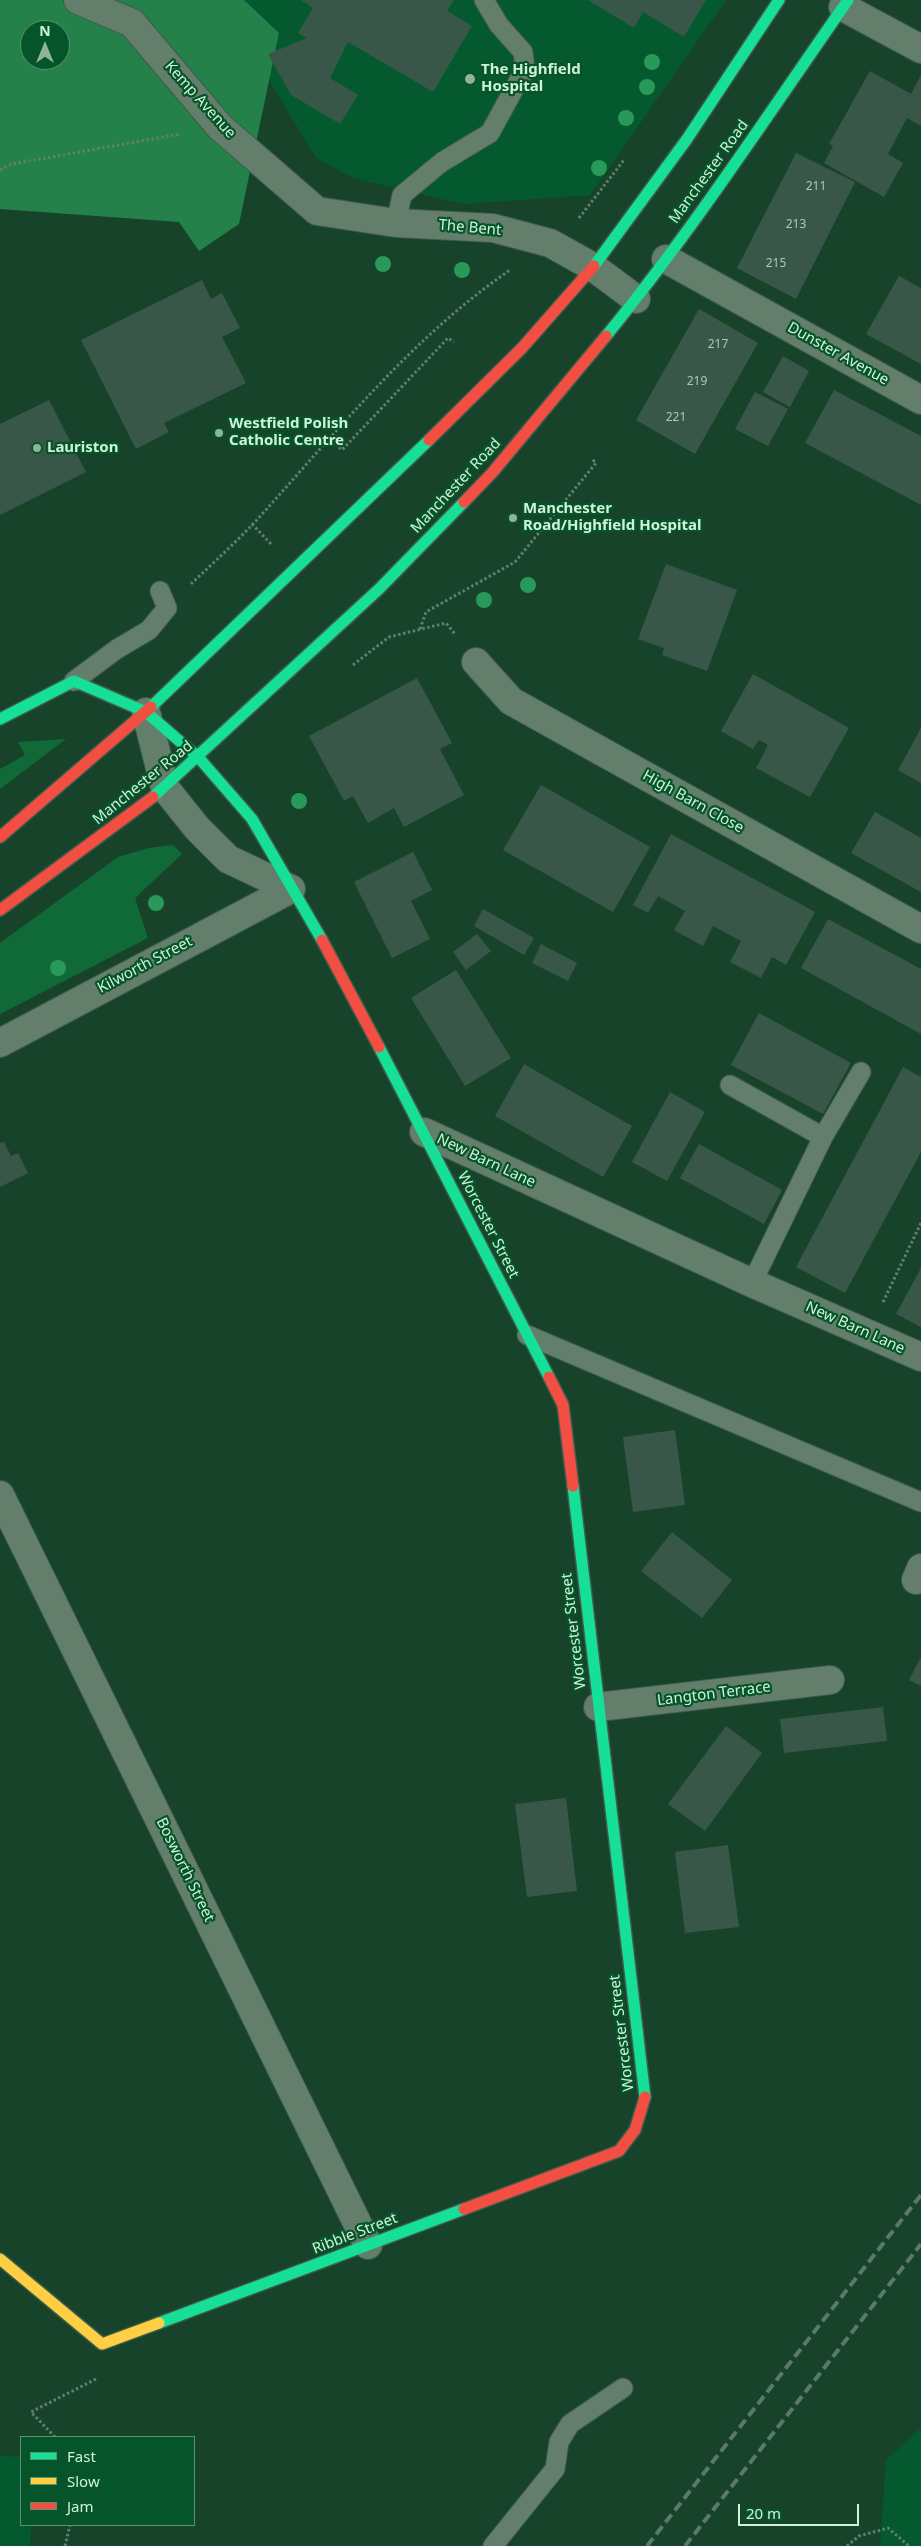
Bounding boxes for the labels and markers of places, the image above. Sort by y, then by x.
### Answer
place label: The Highfield Hospital [481,61,581,96]
marker: The Highfield Hospital [463,72,477,86]
place label: Westfield Polish Catholic Centre [229,415,348,450]
marker: Westfield Polish Catholic Centre [213,427,225,439]
place label: Lauriston [47,439,118,457]
marker: Lauriston [31,442,43,454]
place label: Manchester Road/Highfield Hospital [523,500,701,535]
marker: Manchester Road/Highfield Hospital [507,512,519,524]

